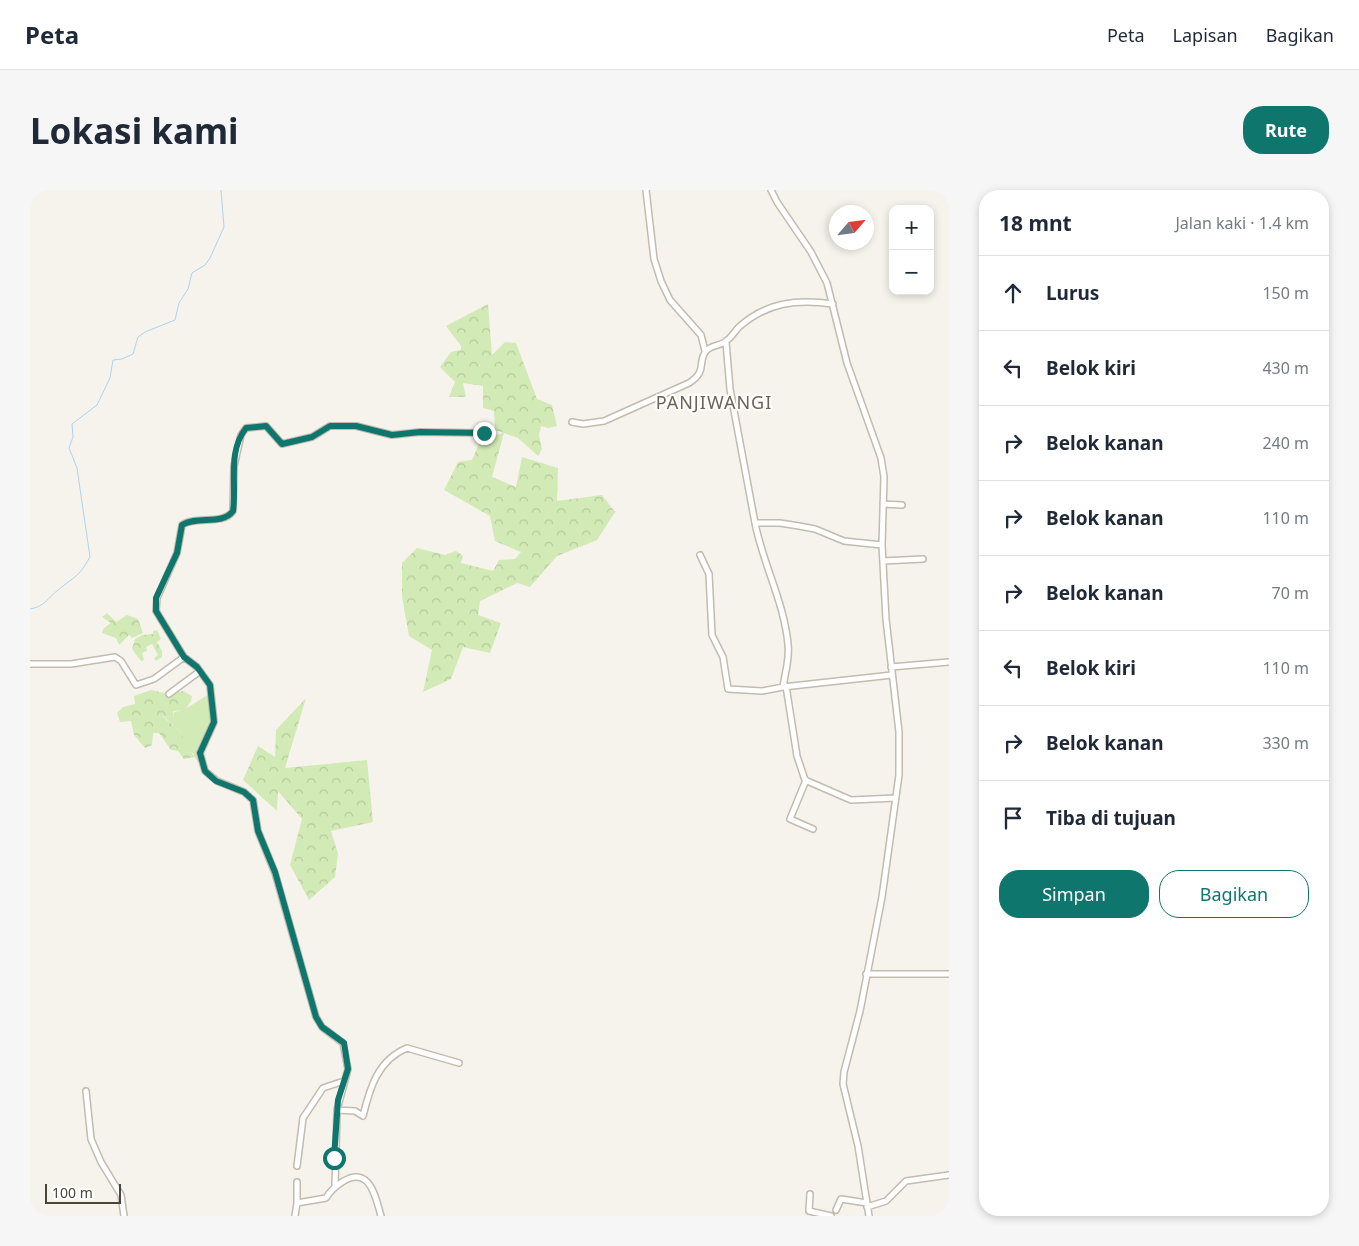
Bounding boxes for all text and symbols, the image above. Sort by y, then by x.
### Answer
text: Peta [25,18,79,51]
text: Peta [1107,23,1145,47]
text: Lapisan [1173,23,1238,47]
text: Bagikan [1266,23,1334,47]
button: Rute [1243,106,1329,154]
text: Lokasi kami [30,107,239,154]
north arrow [829,205,874,250]
map controls [889,205,934,295]
button: + [889,205,934,250]
text: 18 mnt [999,209,1072,237]
text: Jalan kaki · 1.4 km [1175,212,1309,234]
button: − [889,250,934,295]
icon: ahead [999,279,1027,307]
text: Lurus [1046,280,1099,306]
text: 150 m [1262,282,1309,304]
icon: left [999,354,1027,382]
text: Belok kiri [1046,355,1136,381]
text: 430 m [1262,357,1309,379]
district label: PANJIWANGI [656,390,772,414]
route end [473,422,496,445]
icon: right [999,429,1027,457]
text: Belok kanan [1046,430,1163,456]
text: 240 m [1262,432,1309,454]
icon: right [999,504,1027,532]
text: Belok kanan [1046,505,1163,531]
text: 110 m [1262,507,1309,529]
icon: right [999,579,1027,607]
text: Belok kanan [1046,580,1163,606]
text: 70 m [1272,582,1309,604]
icon: left [999,654,1027,682]
text: Belok kiri [1046,655,1136,681]
text: 110 m [1262,657,1309,679]
icon: right [999,729,1027,757]
text: Belok kanan [1046,730,1163,756]
text: 330 m [1262,732,1309,754]
icon: arrive [999,804,1027,832]
text: Tiba di tujuan [1046,805,1176,831]
button: Simpan [999,870,1149,918]
button: Bagikan [1159,870,1309,918]
route start [323,1147,346,1170]
scale bar [45,1181,121,1204]
text: 100 m [52,1183,93,1202]

